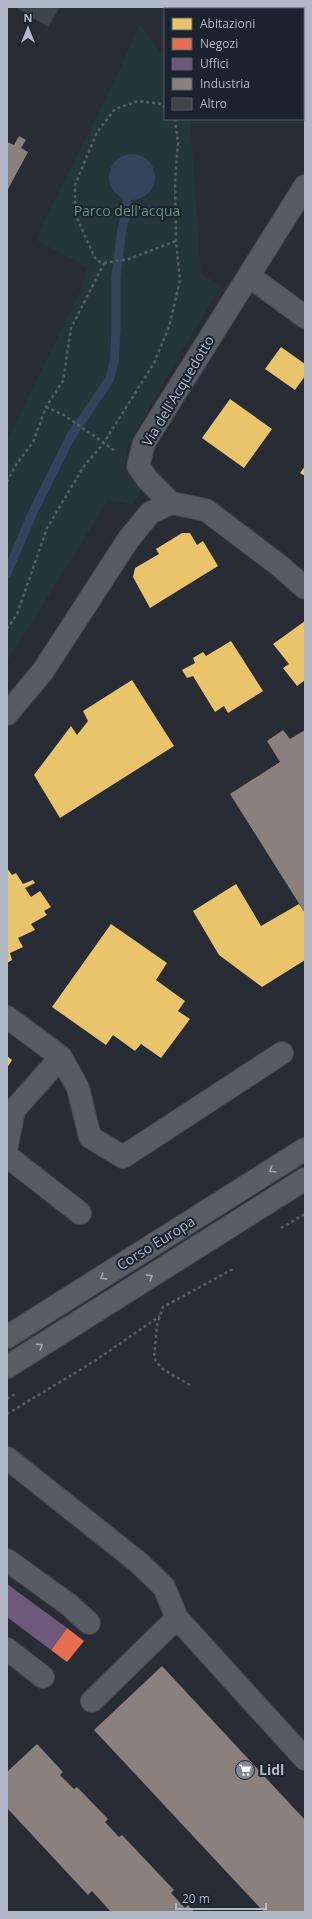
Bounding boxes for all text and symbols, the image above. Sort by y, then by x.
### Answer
north arrow [8,8,48,48]
legend [164,8,304,120]
text: N [24,10,32,25]
text: Abitazioni [200,15,255,32]
text: Negozi [200,35,238,52]
text: Uffici [200,55,229,72]
text: Industria [200,75,250,92]
text: Altro [200,95,227,112]
park label: Parco dell'acqua [74,201,180,220]
street label: Via dell'Acquedotto [137,332,218,450]
one-way arrow [269,1165,276,1172]
street label: Corso Europa [113,1211,198,1274]
one-way arrow [100,1272,107,1279]
one-way arrow [146,1274,153,1282]
one-way arrow [36,1344,43,1351]
supermarket icon: Lidl [234,1759,256,1781]
place label: Lidl [259,1760,284,1779]
scale bar [176,1885,266,1911]
text: 20 m [182,1890,210,1907]

